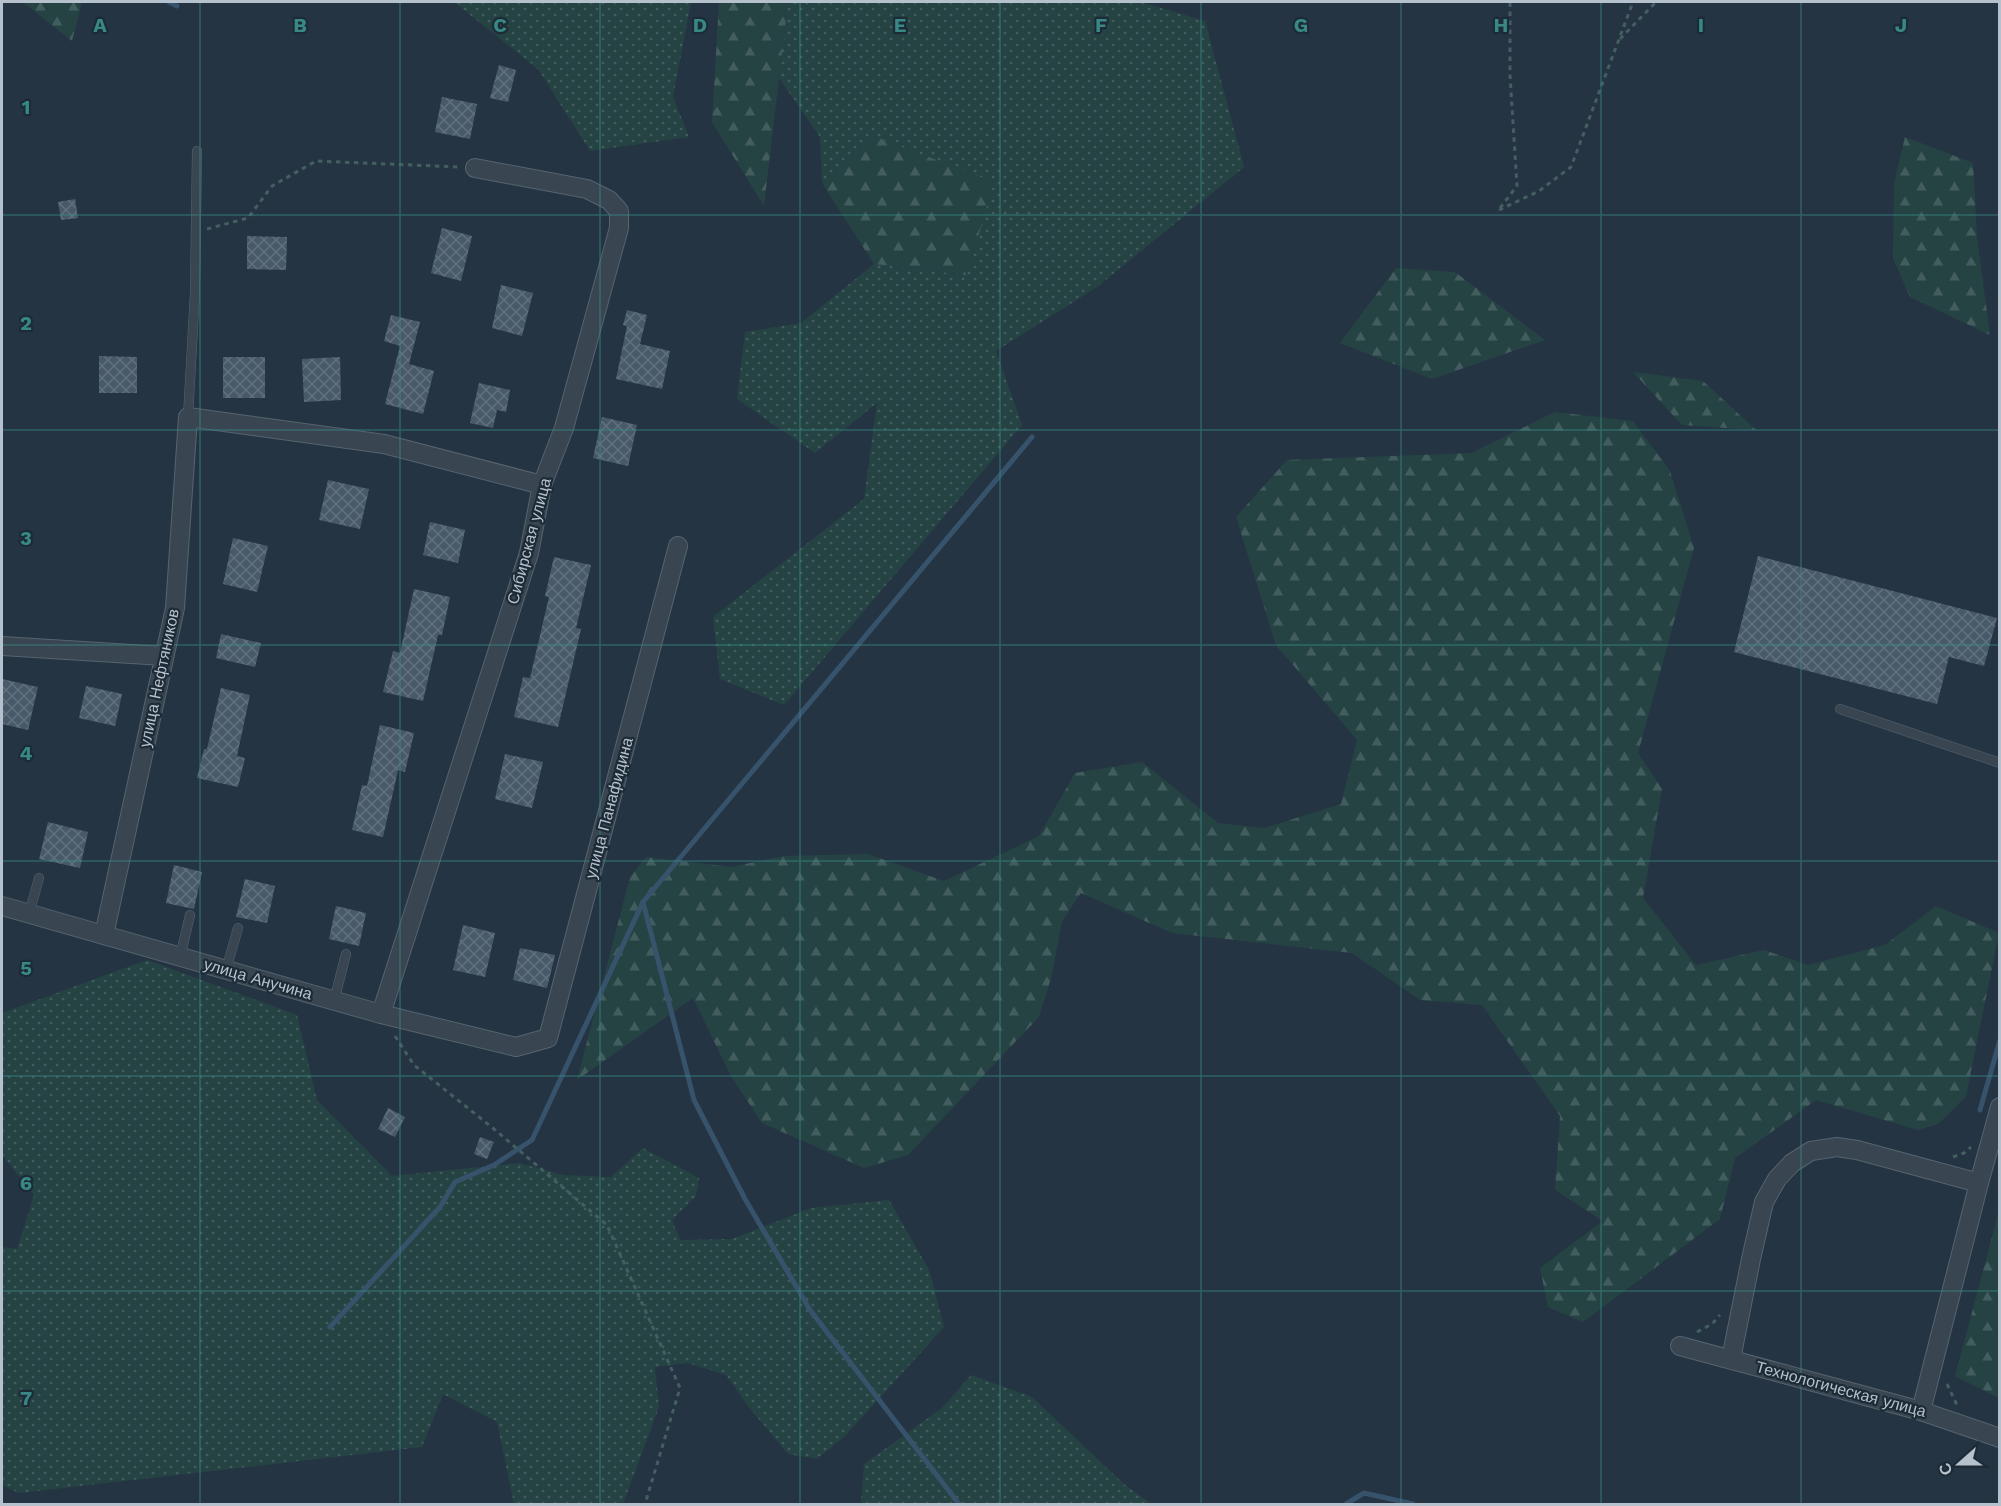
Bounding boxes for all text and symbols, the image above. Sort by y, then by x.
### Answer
text: A [93,13,107,37]
text: B [293,13,307,37]
text: C [493,13,507,37]
text: D [693,13,707,37]
text: E [894,13,906,37]
text: F [1095,13,1107,37]
text: G [1294,13,1308,37]
text: H [1494,13,1508,37]
text: I [1698,13,1704,37]
text: J [1895,13,1907,37]
text: 1 [22,95,30,119]
text: 2 [20,311,32,335]
street label: Сибирская улица [503,476,555,606]
text: 3 [20,526,32,550]
street label: улица Нефтяников [135,607,183,749]
street label: улица Панафидина [581,735,637,881]
text: 4 [20,741,33,765]
street label: улица Анучина [202,954,315,1004]
text: 5 [20,956,32,980]
text: 6 [20,1171,32,1195]
street label: Технологическая улица [1754,1357,1928,1421]
text: 7 [20,1386,32,1410]
north arrow [1929,1434,1989,1494]
text: С [1934,1460,1956,1478]

